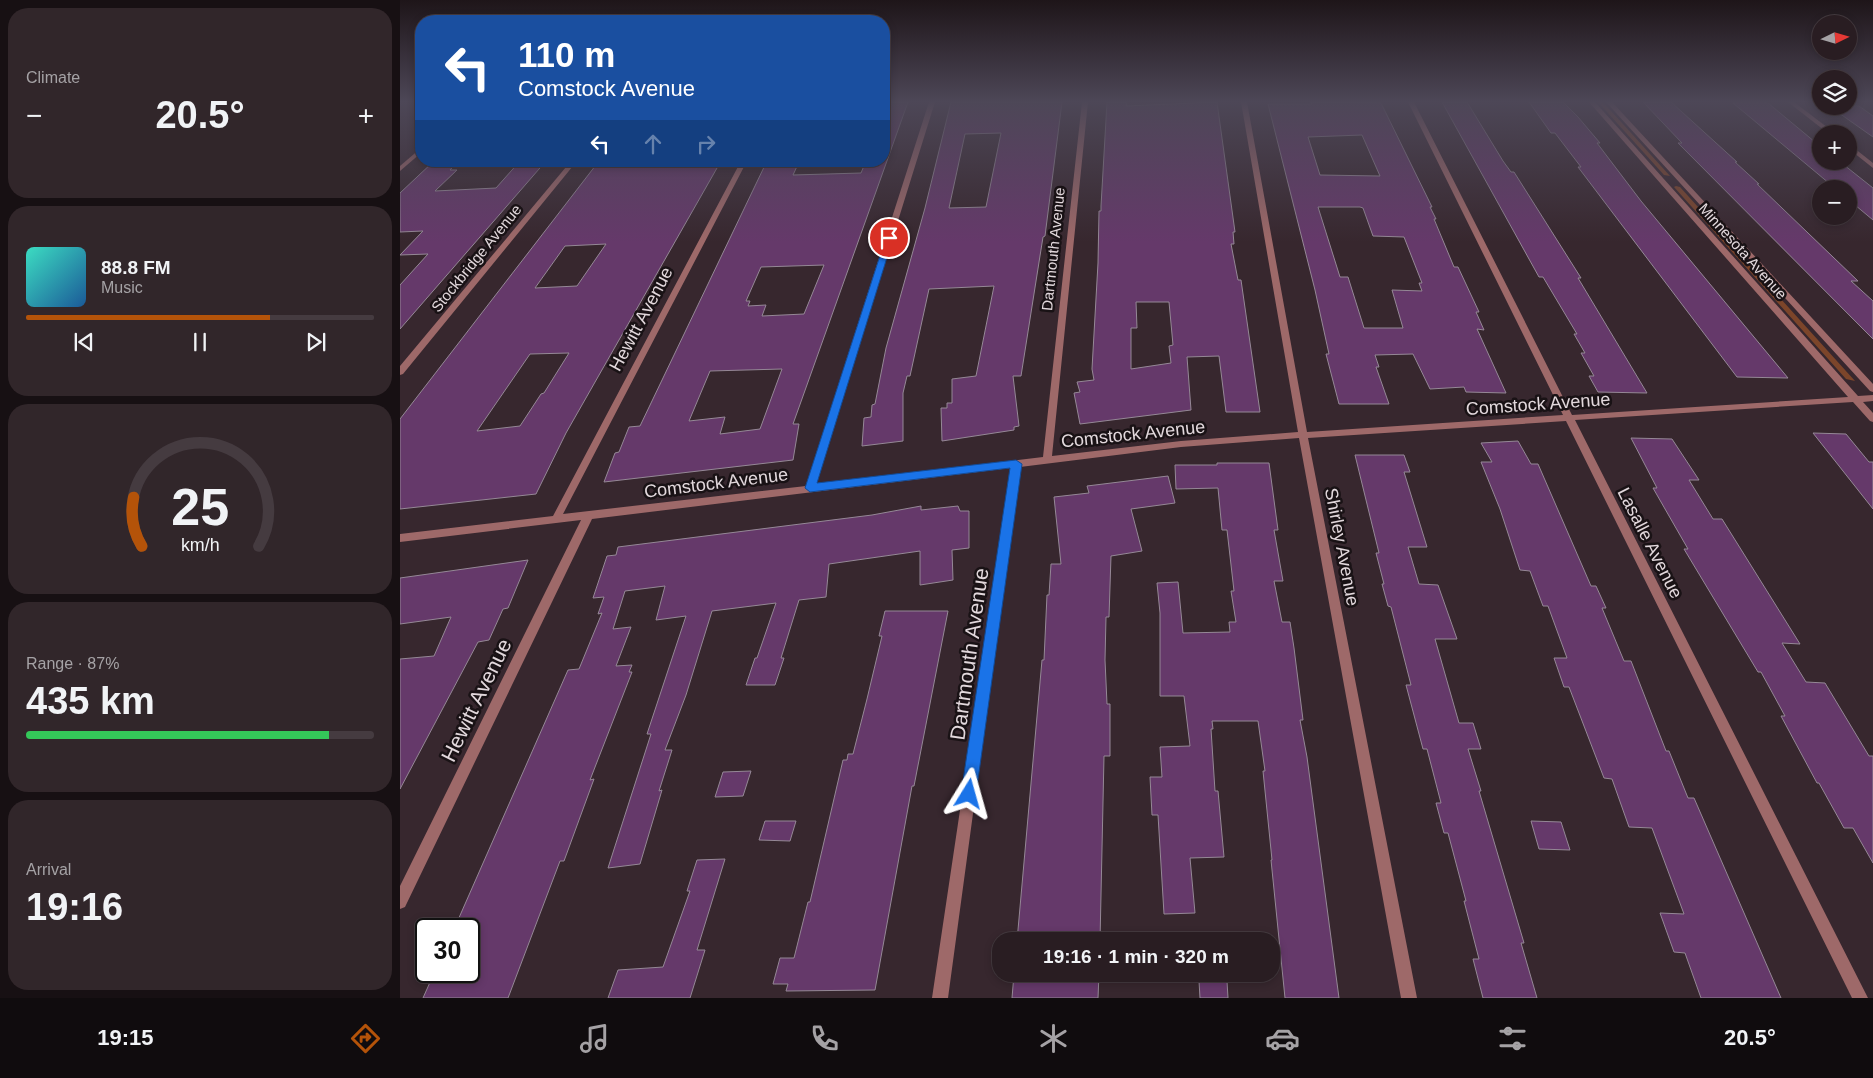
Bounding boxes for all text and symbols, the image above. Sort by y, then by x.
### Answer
north arrow [1812,15,1858,60]
map controls [1812,15,1857,225]
icon: left [435,35,500,100]
text: 110 m [518,35,615,74]
text: Climate [26,69,80,86]
button: layers [1812,70,1857,115]
text: Comstock Avenue [518,76,695,101]
text: 20.5° [155,94,245,136]
text: − [26,100,42,131]
text: + [358,100,374,131]
button: + [1812,125,1857,170]
icon: left [586,130,614,158]
icon: ahead [639,130,667,158]
icon: right [692,130,720,158]
button: − [1812,180,1857,225]
street label: Dartmouth Avenue [1038,186,1068,312]
street label: Minnesota Avenue [1695,200,1791,302]
street label: Stockbridge Avenue [427,201,525,315]
pin [868,217,910,259]
icon: arrive [875,224,903,252]
text: 88.8 FM [101,257,171,278]
street label: Hewitt Avenue [605,264,677,374]
text: Music [101,279,143,296]
icon: previous [70,328,98,356]
icon: pause [186,328,214,356]
icon: next [302,328,330,356]
street label: Comstock Avenue [1465,389,1611,419]
street label: Comstock Avenue [1060,416,1206,452]
street label: Comstock Avenue [643,464,789,502]
text: 25 [171,478,229,536]
street label: Lasalle Avenue [1613,484,1687,602]
street label: Shirley Avenue [1321,486,1363,608]
text: km/h [181,535,219,555]
street label: Dartmouth Avenue [946,566,992,742]
street label: Hewitt Avenue [436,635,516,765]
text: Range · 87% [26,655,119,672]
text: 435 km [26,680,155,722]
position arrow [942,767,994,819]
text: Arrival [26,861,71,878]
text: 19:16 [26,886,123,928]
speed limit sign: 30 [415,918,480,983]
text: 19:16 · 1 min · 320 m [1043,946,1229,967]
icon: directions [348,1021,383,1056]
icon: music [577,1021,612,1056]
icon: phone [807,1021,842,1056]
icon: climate [1036,1021,1071,1056]
icon: car [1265,1021,1300,1056]
icon: filters [1495,1021,1530,1056]
text: 19:15 [97,1025,153,1050]
text: 20.5° [1724,1025,1776,1050]

